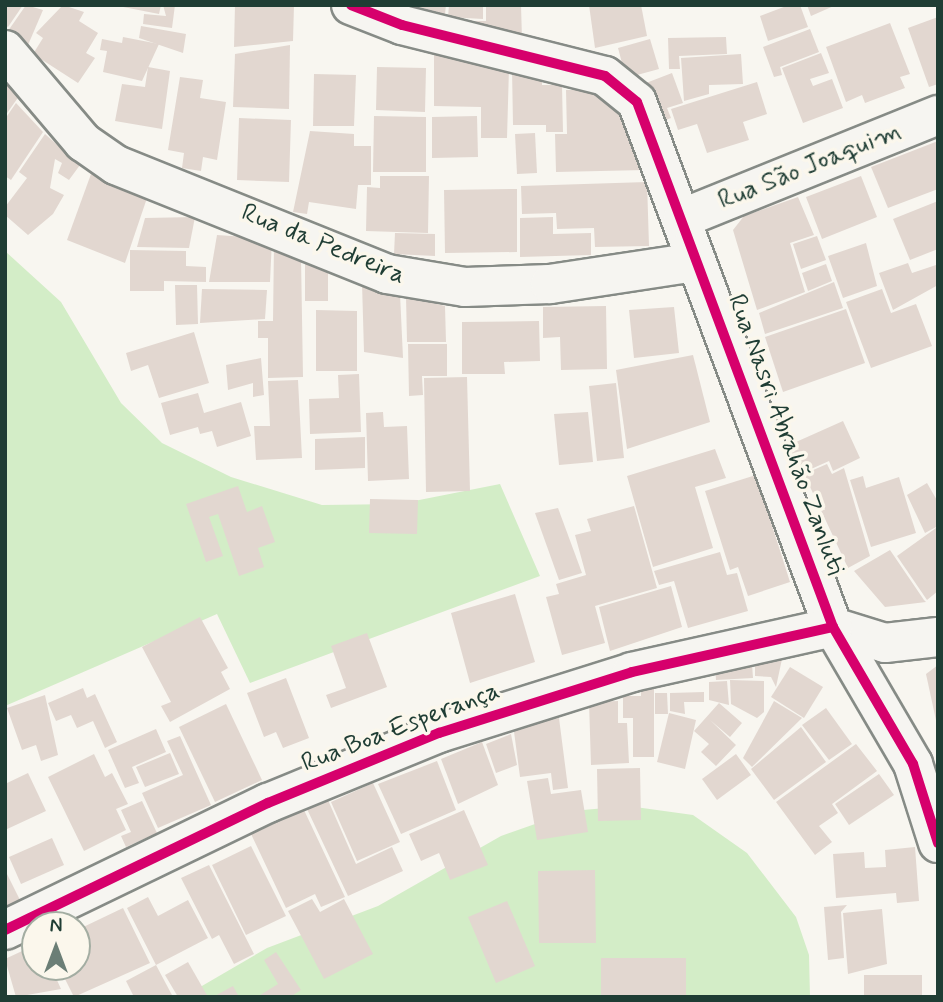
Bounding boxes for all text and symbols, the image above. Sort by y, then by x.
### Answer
street label: Rua São Joaquim [715,116,905,218]
street label: Rua da Pedreira [238,198,408,292]
street label: Rua Nasri Abrahão Zanluti [721,294,849,576]
street label: Rua Boa Esperança [299,676,503,780]
north arrow [21,911,91,981]
text: N [50,914,62,939]

